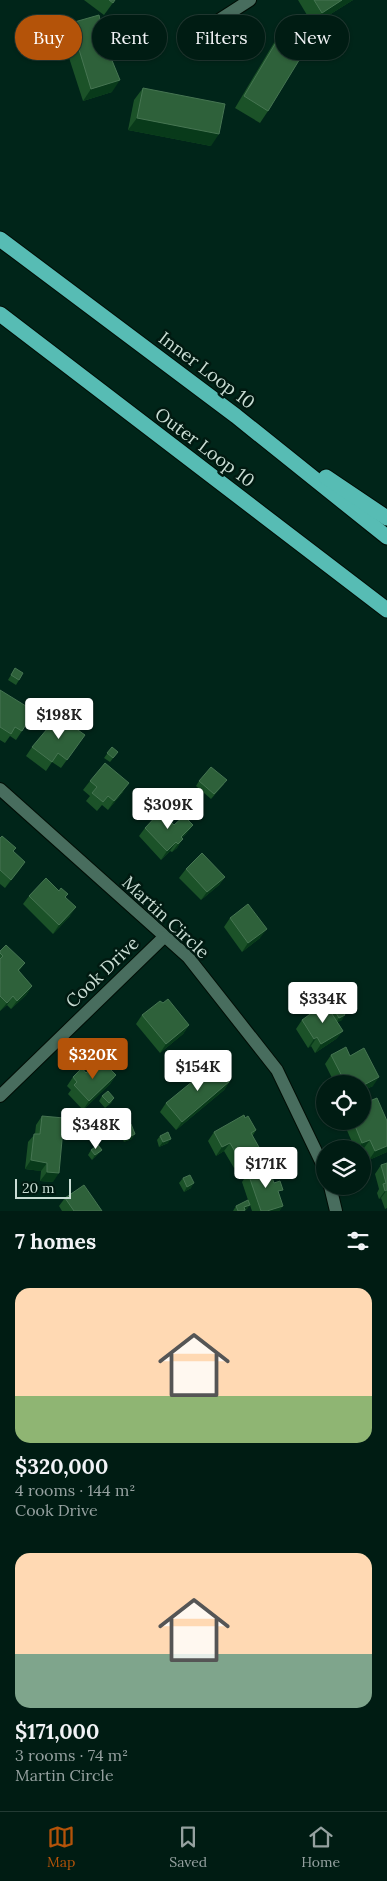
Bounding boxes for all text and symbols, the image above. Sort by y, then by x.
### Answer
chip: Buy [15,15,82,60]
chip: Rent [92,15,167,60]
chip: Filters [177,15,265,60]
chip: New [275,15,349,60]
street label: Inner Loop 10 [154,326,260,414]
street label: Outer Loop 10 [151,402,259,492]
pin: $198K [24,698,94,740]
text: $198K [36,704,82,724]
pin: $309K [133,788,203,830]
text: $309K [143,794,193,814]
street label: Martin Circle [118,871,215,963]
street label: Cook Drive [61,931,144,1013]
pin: $334K [288,982,358,1024]
text: $334K [299,988,347,1008]
pin: $320K [58,1038,128,1080]
text: $320K [69,1044,117,1064]
pin: $154K [163,1050,233,1092]
text: $154K [176,1056,220,1076]
map controls [316,1075,371,1195]
button: locate [316,1075,371,1130]
pin: $348K [61,1108,131,1150]
text: $348K [72,1114,120,1134]
button: layers [316,1140,371,1195]
pin: $171K [231,1146,301,1189]
text: $171K [245,1153,287,1173]
scale bar [15,1176,71,1199]
text: 20 m [22,1179,54,1197]
icon: filters [344,1227,372,1255]
text: 7 homes [15,1228,96,1255]
icon: home [149,1320,239,1410]
text: $320,000 [15,1453,108,1480]
text: 4 rooms · 144 m² [15,1480,135,1500]
text: Cook Drive [15,1500,98,1520]
icon: home [149,1585,239,1675]
text: $171,000 [15,1718,99,1745]
text: 3 rooms · 74 m² [15,1745,128,1765]
text: Martin Circle [15,1765,114,1785]
tab: Map [47,1823,75,1871]
tab: Saved [169,1823,207,1871]
tab: Home [301,1823,340,1871]

